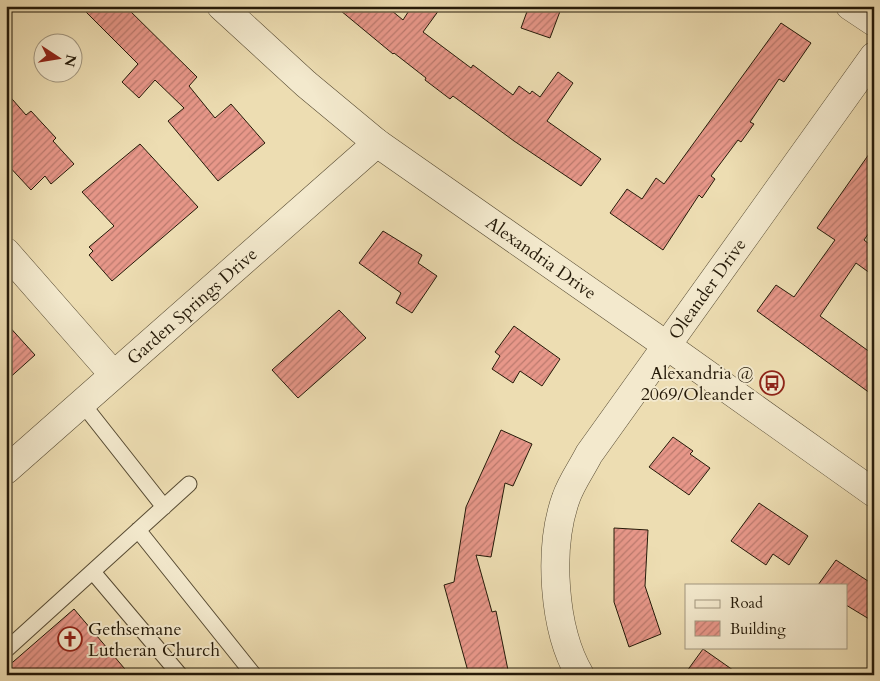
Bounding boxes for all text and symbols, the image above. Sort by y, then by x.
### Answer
north arrow [32,32,82,82]
text: N [60,53,81,69]
street label: Alexandria Drive [481,210,602,305]
street label: Oleander Drive [662,233,752,344]
street label: Garden Springs Drive [121,242,263,370]
place label: Alexandria @ 2069/Oleander [641,361,754,407]
bus stop icon: Alexandria @ 2069/Oleander [759,370,785,396]
legend [685,584,848,648]
text: Road [730,593,763,613]
place label: Gethsemane Lutheran Church [88,617,220,663]
text: Building [730,619,786,639]
church icon: Gethsemane Lutheran Church [57,626,83,652]

